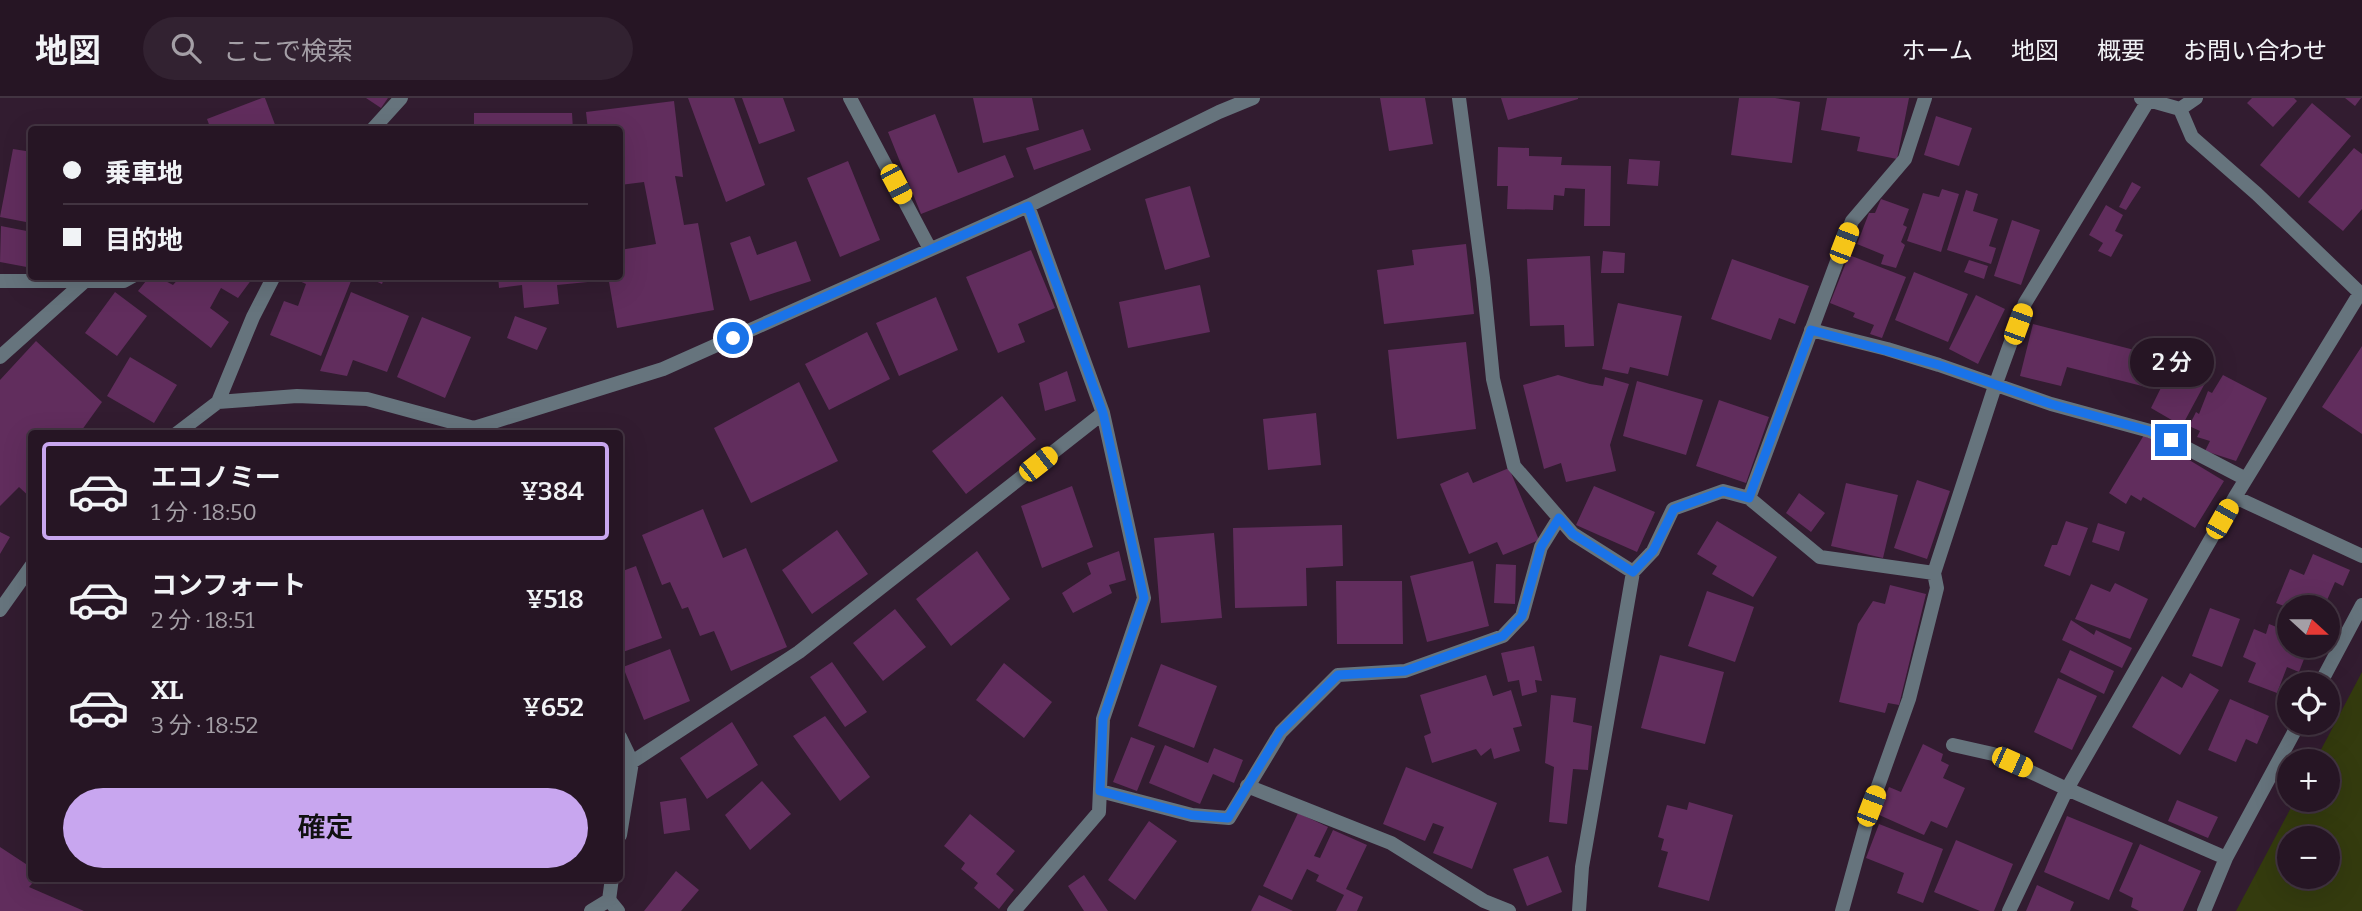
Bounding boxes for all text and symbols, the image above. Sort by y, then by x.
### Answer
search box [143,17,633,80]
icon: search [167,29,205,67]
text: 地図 [35,31,101,71]
text: ここで検索 [223,36,353,67]
text: ホーム [1902,37,1973,65]
text: 地図 [2011,37,2059,65]
text: 概要 [2097,37,2145,65]
text: お問い合わせ [2183,37,2327,65]
text: 乗車地 [105,158,183,189]
car [877,161,916,207]
car [1827,220,1862,266]
text: 目的地 [105,225,183,256]
car [2001,301,2036,347]
route start [717,322,749,354]
callout: 2 分 [2129,338,2213,388]
text: 2 分 [2152,348,2192,376]
route end [2155,424,2187,456]
car [1015,443,1062,485]
icon: car [67,460,130,523]
text: エコノミー [151,462,281,493]
text: ¥384 [520,476,584,507]
car [2203,496,2242,542]
text: 1 分 · 18:50 [151,498,257,526]
icon: car [67,568,130,631]
text: コンフォート [151,570,306,601]
text: ¥518 [526,584,584,615]
north arrow [2277,595,2340,658]
map controls [2277,595,2340,889]
text: 2 分 · 18:51 [151,606,255,634]
button: locate [2277,672,2340,735]
text: XL [151,675,183,706]
icon: car [67,676,130,739]
text: ¥652 [523,692,584,723]
text: 3 分 · 18:52 [151,711,258,739]
car [1989,744,2036,780]
button: + [2277,749,2340,812]
car [1854,783,1889,829]
button: 確定 [63,788,588,868]
button: − [2277,826,2340,889]

